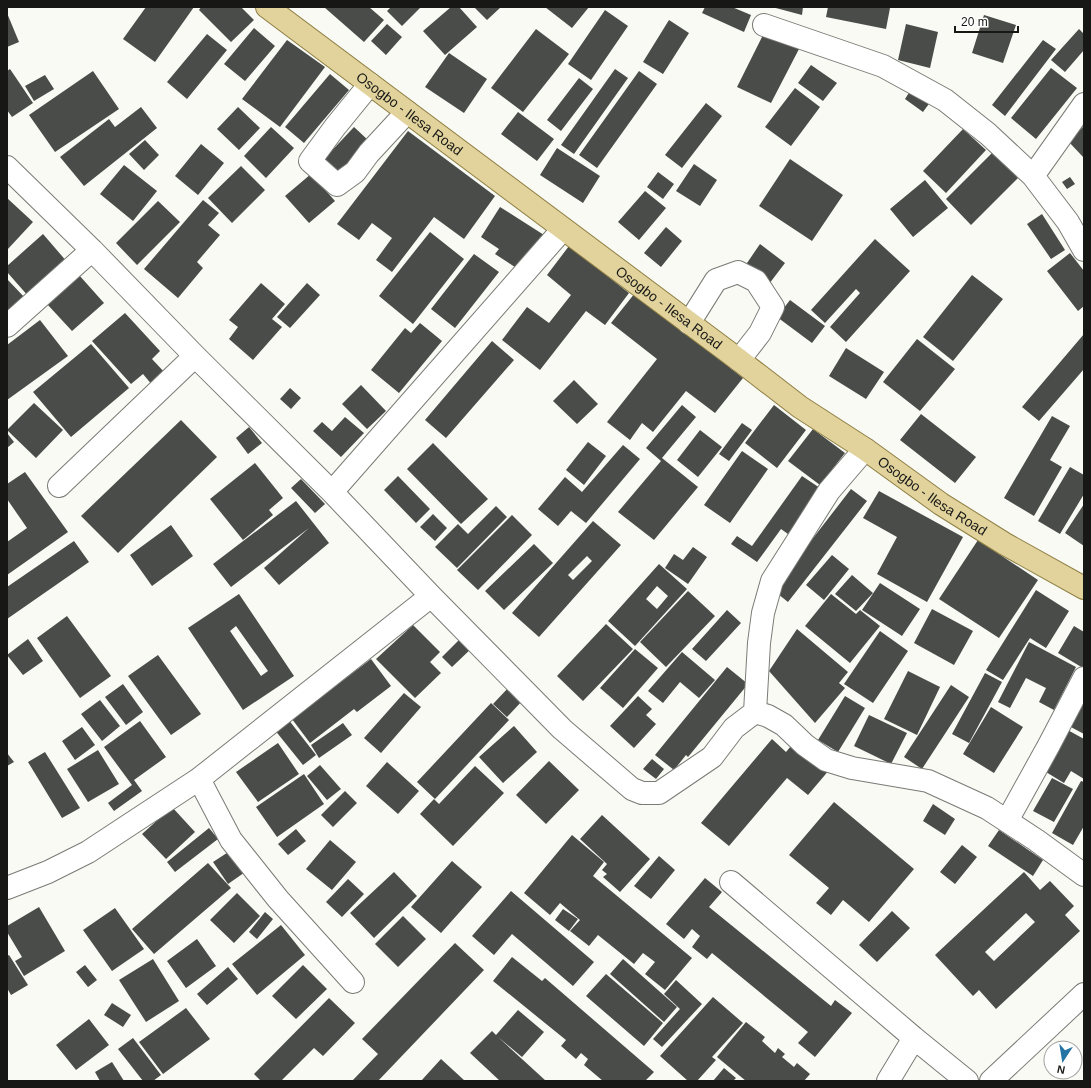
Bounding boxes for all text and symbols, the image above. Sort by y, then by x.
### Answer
scale bar [955,8,1018,34]
text: 20 m [961,15,988,29]
street label: Osogbo - Ilesa Road [353,69,466,159]
street label: Osogbo - Ilesa Road [613,263,725,353]
street label: Osogbo - Ilesa Road [875,453,990,539]
north arrow [1043,1040,1083,1080]
text: N [1056,1063,1066,1076]

